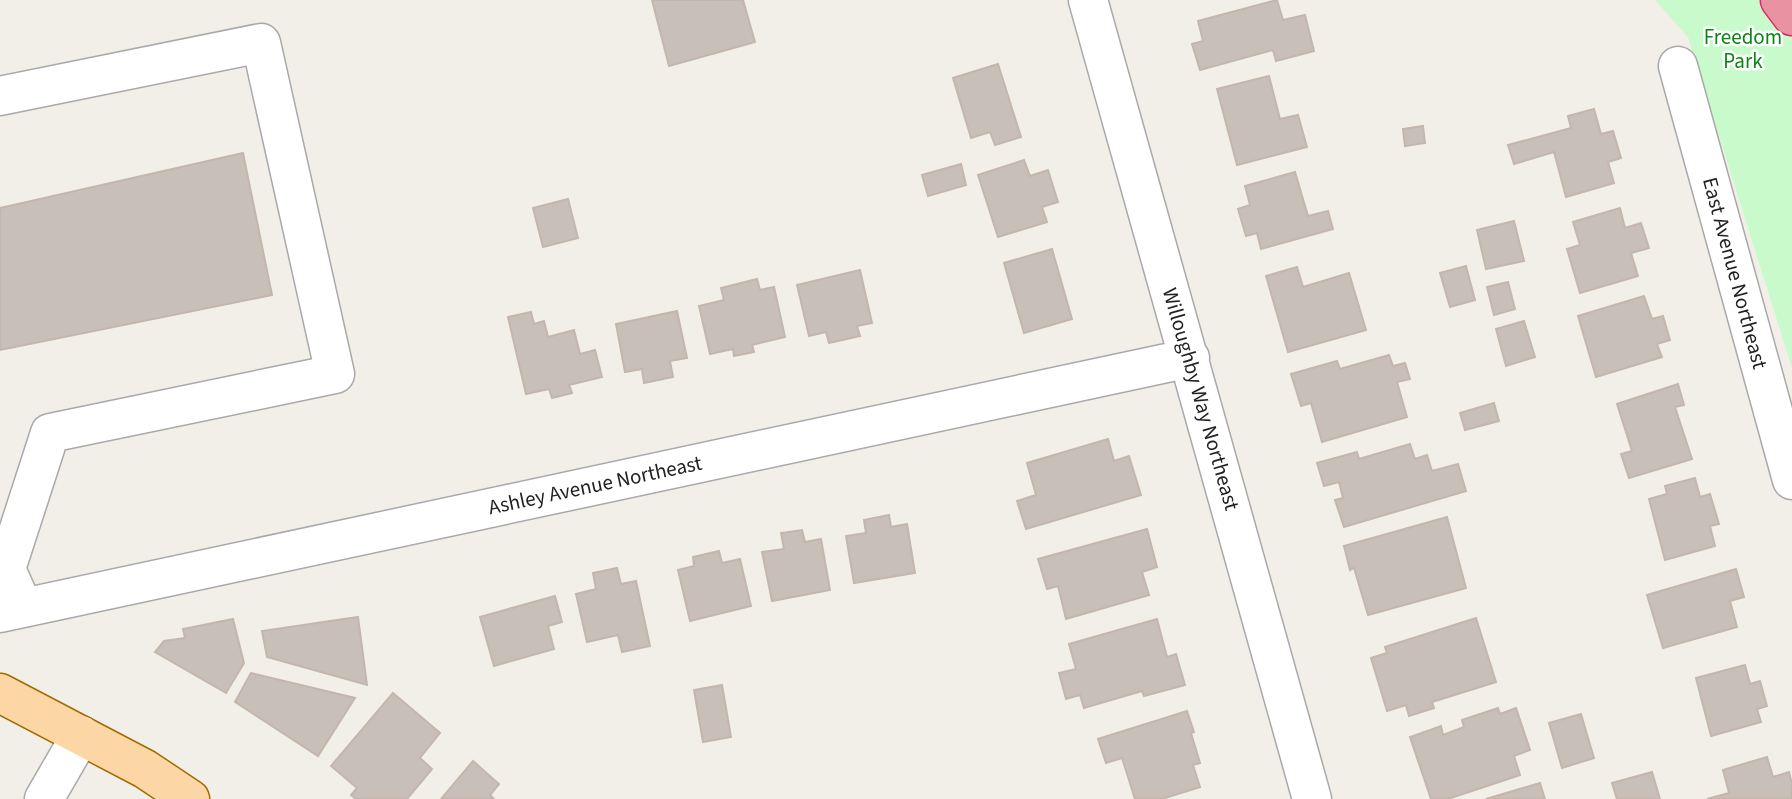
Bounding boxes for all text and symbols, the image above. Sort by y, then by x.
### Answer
park label: Freedom Park [1704,22,1782,76]
street label: East Avenue Northeast [1695,174,1775,372]
street label: Willoughby Way Northeast [1155,284,1247,514]
street label: Ashley Avenue Northeast [485,448,705,522]

